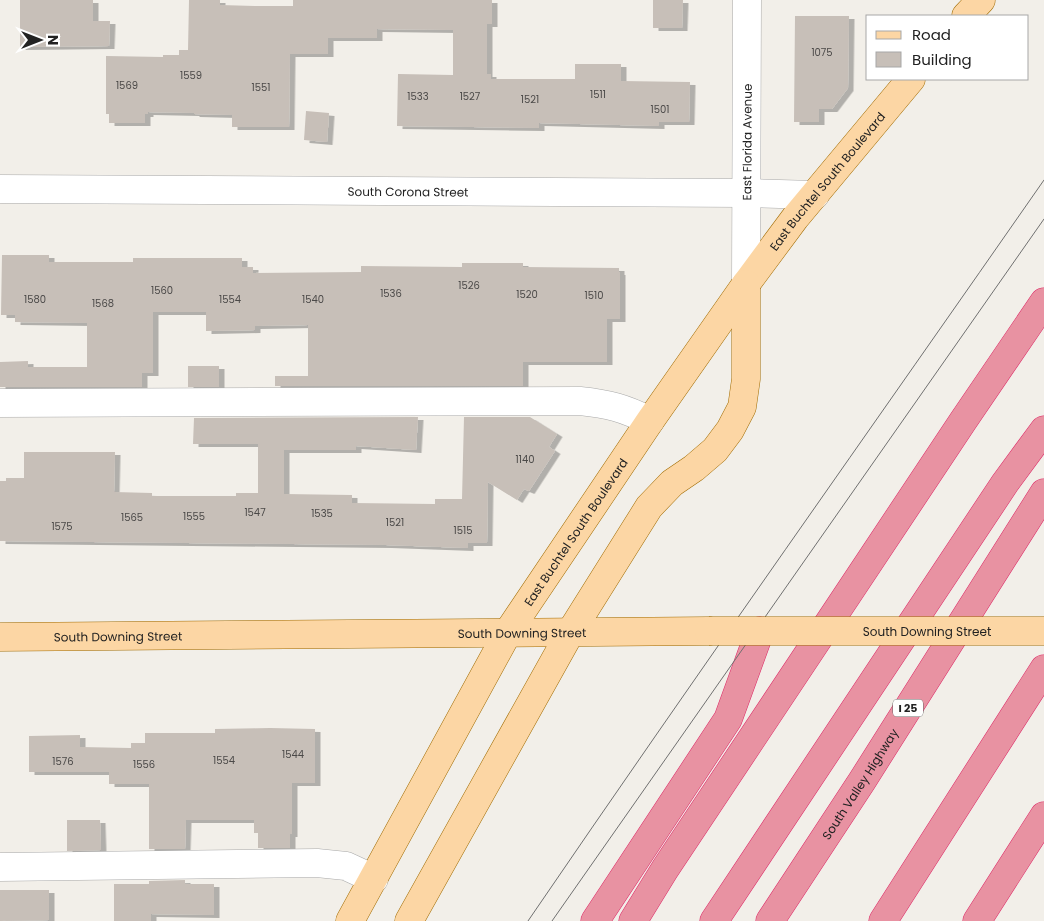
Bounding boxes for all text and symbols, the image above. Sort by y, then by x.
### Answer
north arrow [15,15,65,65]
legend [866,15,1029,80]
text: Road [912,24,951,45]
text: N [43,35,63,45]
house number: 1075 [811,45,833,60]
text: Building [912,49,972,70]
house number: 1559 [180,68,202,83]
house number: 1569 [116,78,138,93]
house number: 1551 [252,80,270,95]
street label: East Florida Avenue [738,84,755,200]
house number: 1511 [590,87,606,102]
house number: 1533 [407,89,429,104]
house number: 1527 [460,89,481,104]
house number: 1521 [521,92,539,107]
house number: 1501 [651,102,669,117]
street label: East Buchtel South Boulevard [765,108,889,254]
street label: South Corona Street [347,182,469,200]
house number: 1526 [458,278,480,293]
house number: 1560 [151,283,173,298]
house number: 1536 [380,286,402,301]
house number: 1520 [516,287,538,302]
house number: 1510 [585,288,603,303]
house number: 1580 [24,292,46,307]
house number: 1554 [219,292,241,307]
house number: 1540 [302,292,324,307]
house number: 1568 [92,296,114,311]
house number: 1140 [516,452,534,467]
street label: East Buchtel South Boulevard [520,455,631,609]
house number: 1547 [244,505,266,520]
house number: 1535 [311,506,333,521]
house number: 1555 [183,509,205,524]
house number: 1565 [121,510,143,525]
house number: 1521 [386,515,404,530]
house number: 1575 [51,519,73,534]
house number: 1515 [454,523,472,538]
street label: South Downing Street [863,623,991,640]
street label: South Downing Street [458,624,586,642]
street label: South Downing Street [54,627,182,645]
road number: I 25 [893,700,923,716]
street label: South Valley Highway [818,725,902,843]
house number: 1544 [282,747,304,762]
house number: 1554 [213,753,235,768]
house number: 1576 [52,754,74,769]
house number: 1556 [133,757,155,772]

